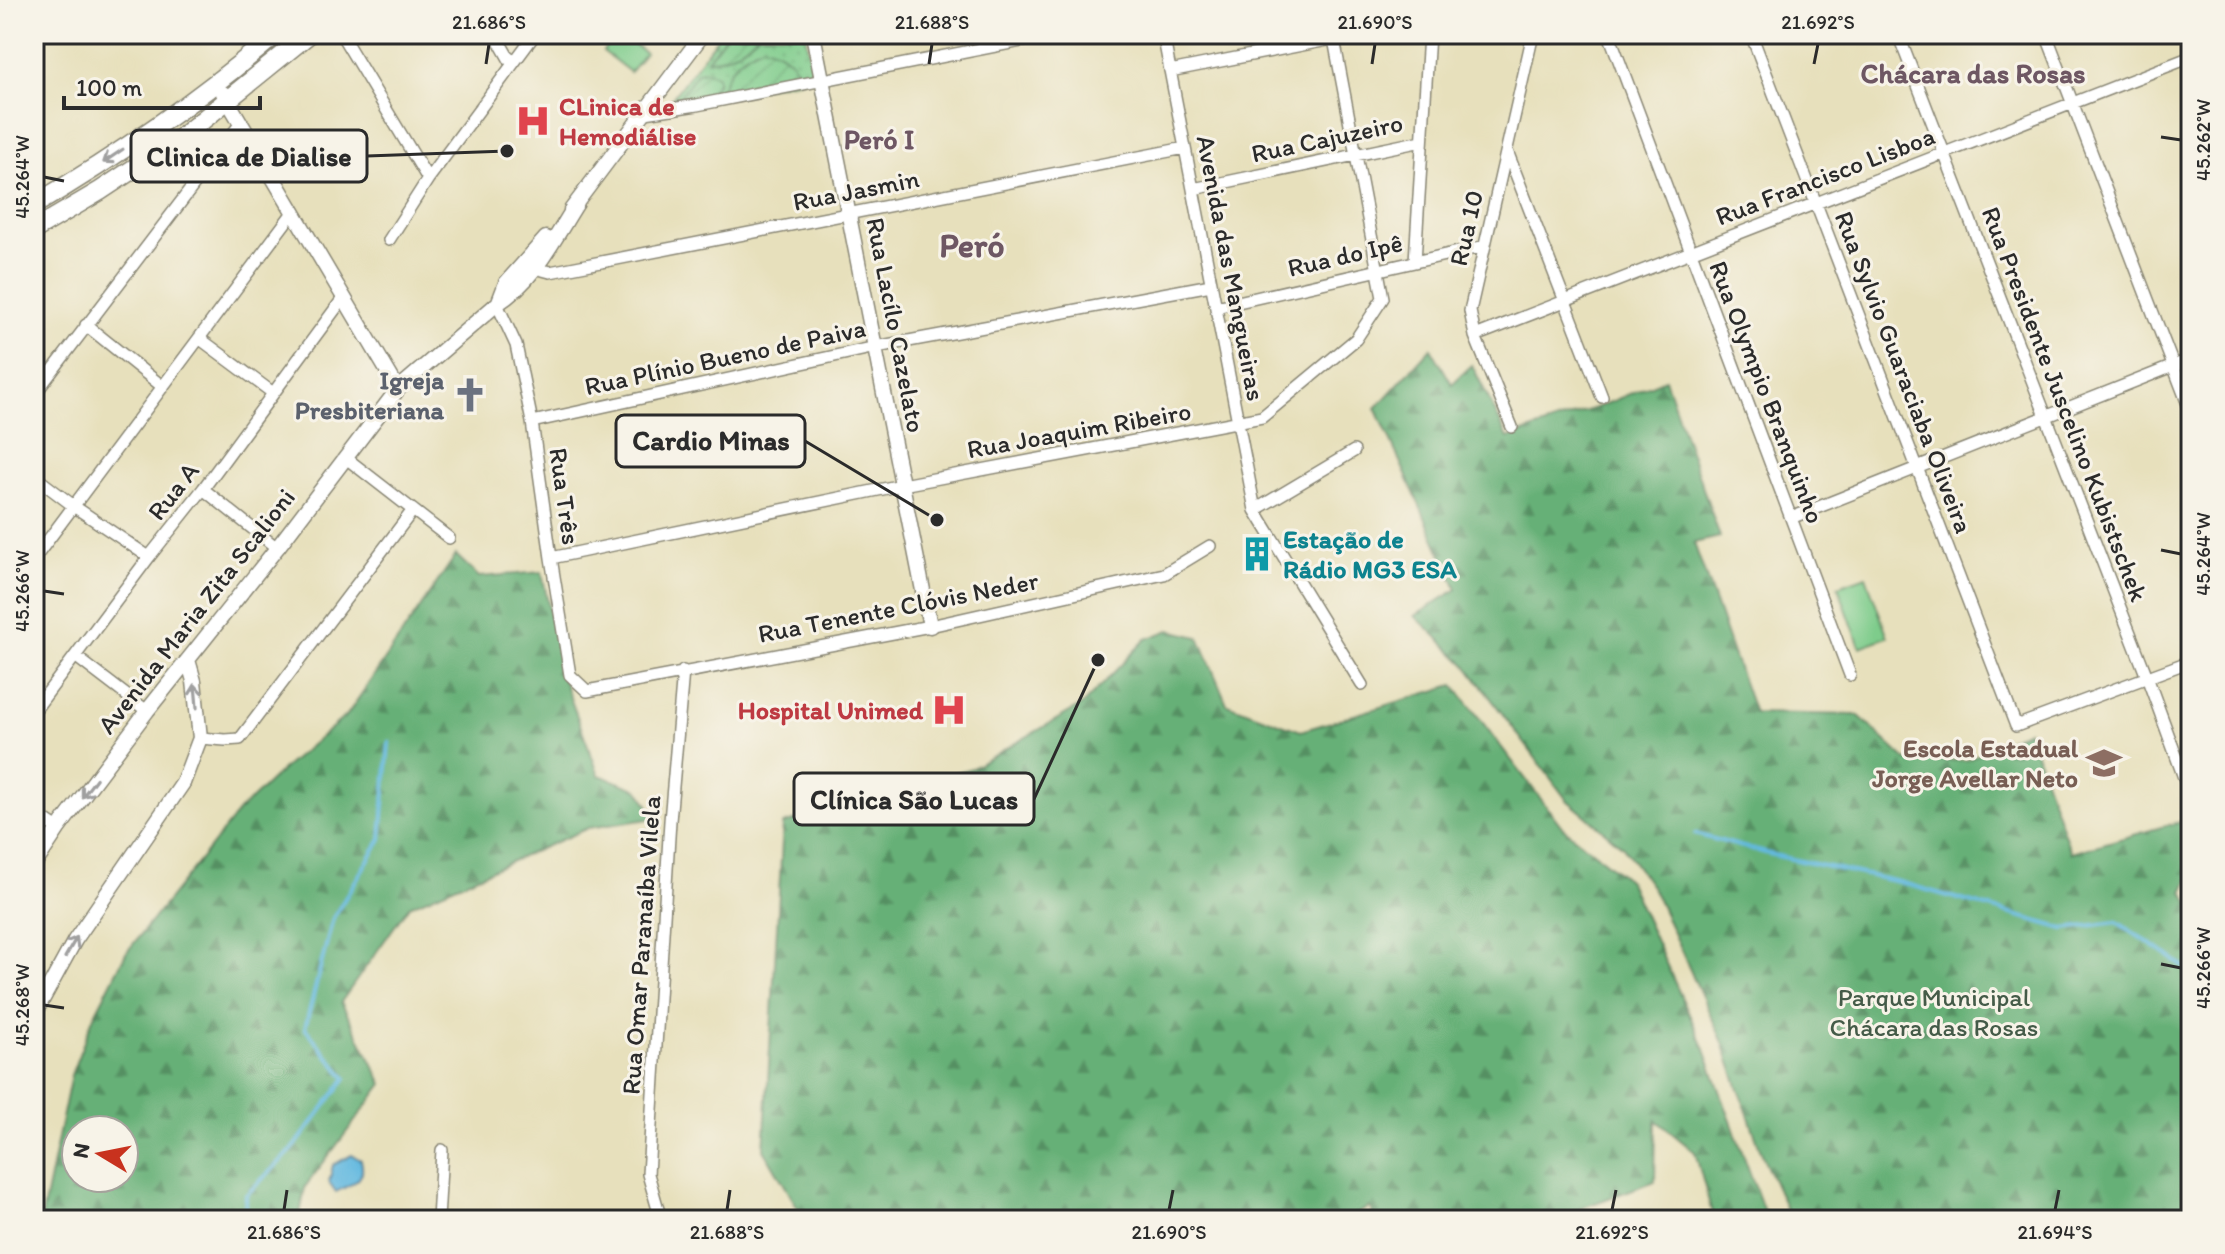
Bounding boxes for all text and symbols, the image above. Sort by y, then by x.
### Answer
text: 21.686°S [452,10,526,34]
text: 21.688°S [895,10,969,34]
text: 21.690°S [1337,10,1413,34]
text: 21.692°S [1781,10,1855,34]
district label: Chácara das Rosas [1861,56,2085,90]
scale bar [64,60,260,110]
text: 100 m [76,73,142,102]
place label: CLinica de Hemodiálise [559,90,696,152]
text: 45.262°W [2191,99,2215,181]
hospital icon: CLinica de Hemodiálise [514,102,552,140]
street label: Rua Cajuzeiro [1248,106,1406,170]
street label: Rua Francisco Lisboa [1711,119,1939,233]
district label: Peró I [844,122,914,156]
callout: Clinica de Dialise [131,130,367,182]
street label: Avenida das Mangueiras [1190,132,1272,404]
text: 45.264°W [10,135,34,219]
text: Clinica de Dialise [146,139,352,173]
one-way arrow [102,148,124,164]
street label: Rua Jasmin [790,162,922,218]
street label: Rua 10 [1442,187,1490,269]
street label: Rua Presidente Juscelino Kubistschek [1975,202,2155,606]
street label: Rua Sylvio Guaraciaba Oliveira [1828,206,1980,538]
street label: Rua Lacílo Cazelato [859,215,933,435]
district label: Peró [939,225,1005,266]
street label: Rua do Ipê [1284,226,1406,284]
street label: Rua Olympio Branquinho [1702,256,1832,528]
street label: Rua Plínio Bueno de Paiva [582,312,869,402]
place label: Igreja Presbiteriana [295,364,444,426]
church icon: Igreja Presbiteriana [451,376,489,414]
street label: Rua Joaquim Ribeiro [964,395,1194,465]
callout: Cardio Minas [616,415,805,467]
text: Cardio Minas [632,423,790,457]
street label: Rua Três [542,445,588,547]
street label: Rua A [140,455,206,527]
street label: Avenida Maria Zita Scalioni [90,482,302,740]
text: 45.264°W [2191,512,2215,596]
place label: Estação de Rádio MG3 ESA [1283,523,1457,585]
building icon: Estação de Rádio MG3 ESA [1238,535,1276,573]
text: 45.266°W [10,550,34,632]
street label: Rua Tenente Clóvis Neder [755,564,1041,650]
one-way arrow [188,683,203,710]
hospital icon: Hospital Unimed [930,691,968,729]
place label: Hospital Unimed [738,694,924,726]
place label: Escola Estadual Jorge Avellar Neto [1871,732,2079,794]
school or university icon: Escola Estadual Jorge Avellar Neto [2085,744,2123,782]
callout: Clínica São Lucas [794,773,1034,825]
one-way arrow [80,777,97,798]
text: Clínica São Lucas [810,782,1018,816]
street label: Rua Omar Paranaíba Vilela [615,794,667,1096]
text: 45.266°W [2191,927,2215,1009]
one-way arrow [63,936,79,959]
text: 45.268°W [10,964,34,1046]
park label: Parque Municipal Chácara das Rosas [1830,981,2038,1043]
north arrow [60,1114,140,1194]
text: N [66,1141,95,1160]
text: 21.686°S [247,1220,321,1244]
text: 21.688°S [690,1220,764,1244]
text: 21.690°S [1131,1220,1207,1244]
text: 21.692°S [1575,1220,1649,1244]
text: 21.694°S [2018,1220,2092,1244]

